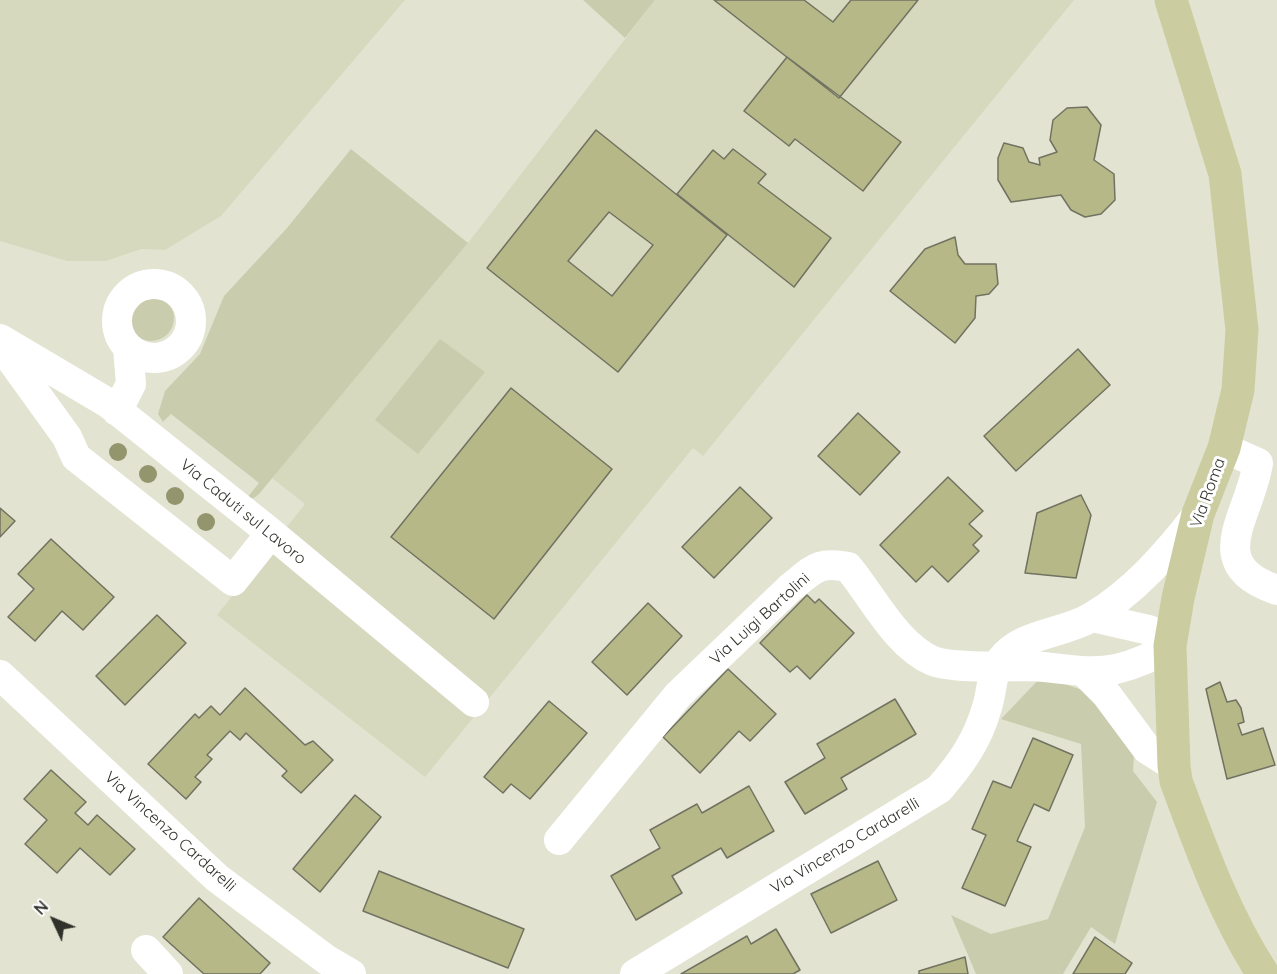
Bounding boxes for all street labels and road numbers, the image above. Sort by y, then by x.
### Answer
street label: Via Caduti sul Lavoro [176,455,310,569]
street label: Via Roma [1187,456,1229,530]
street label: Via Luigi Bartolini [706,569,814,669]
street label: Via Vincenzo Cardarelli [100,768,240,896]
street label: Via Vincenzo Cardarelli [767,794,923,898]

